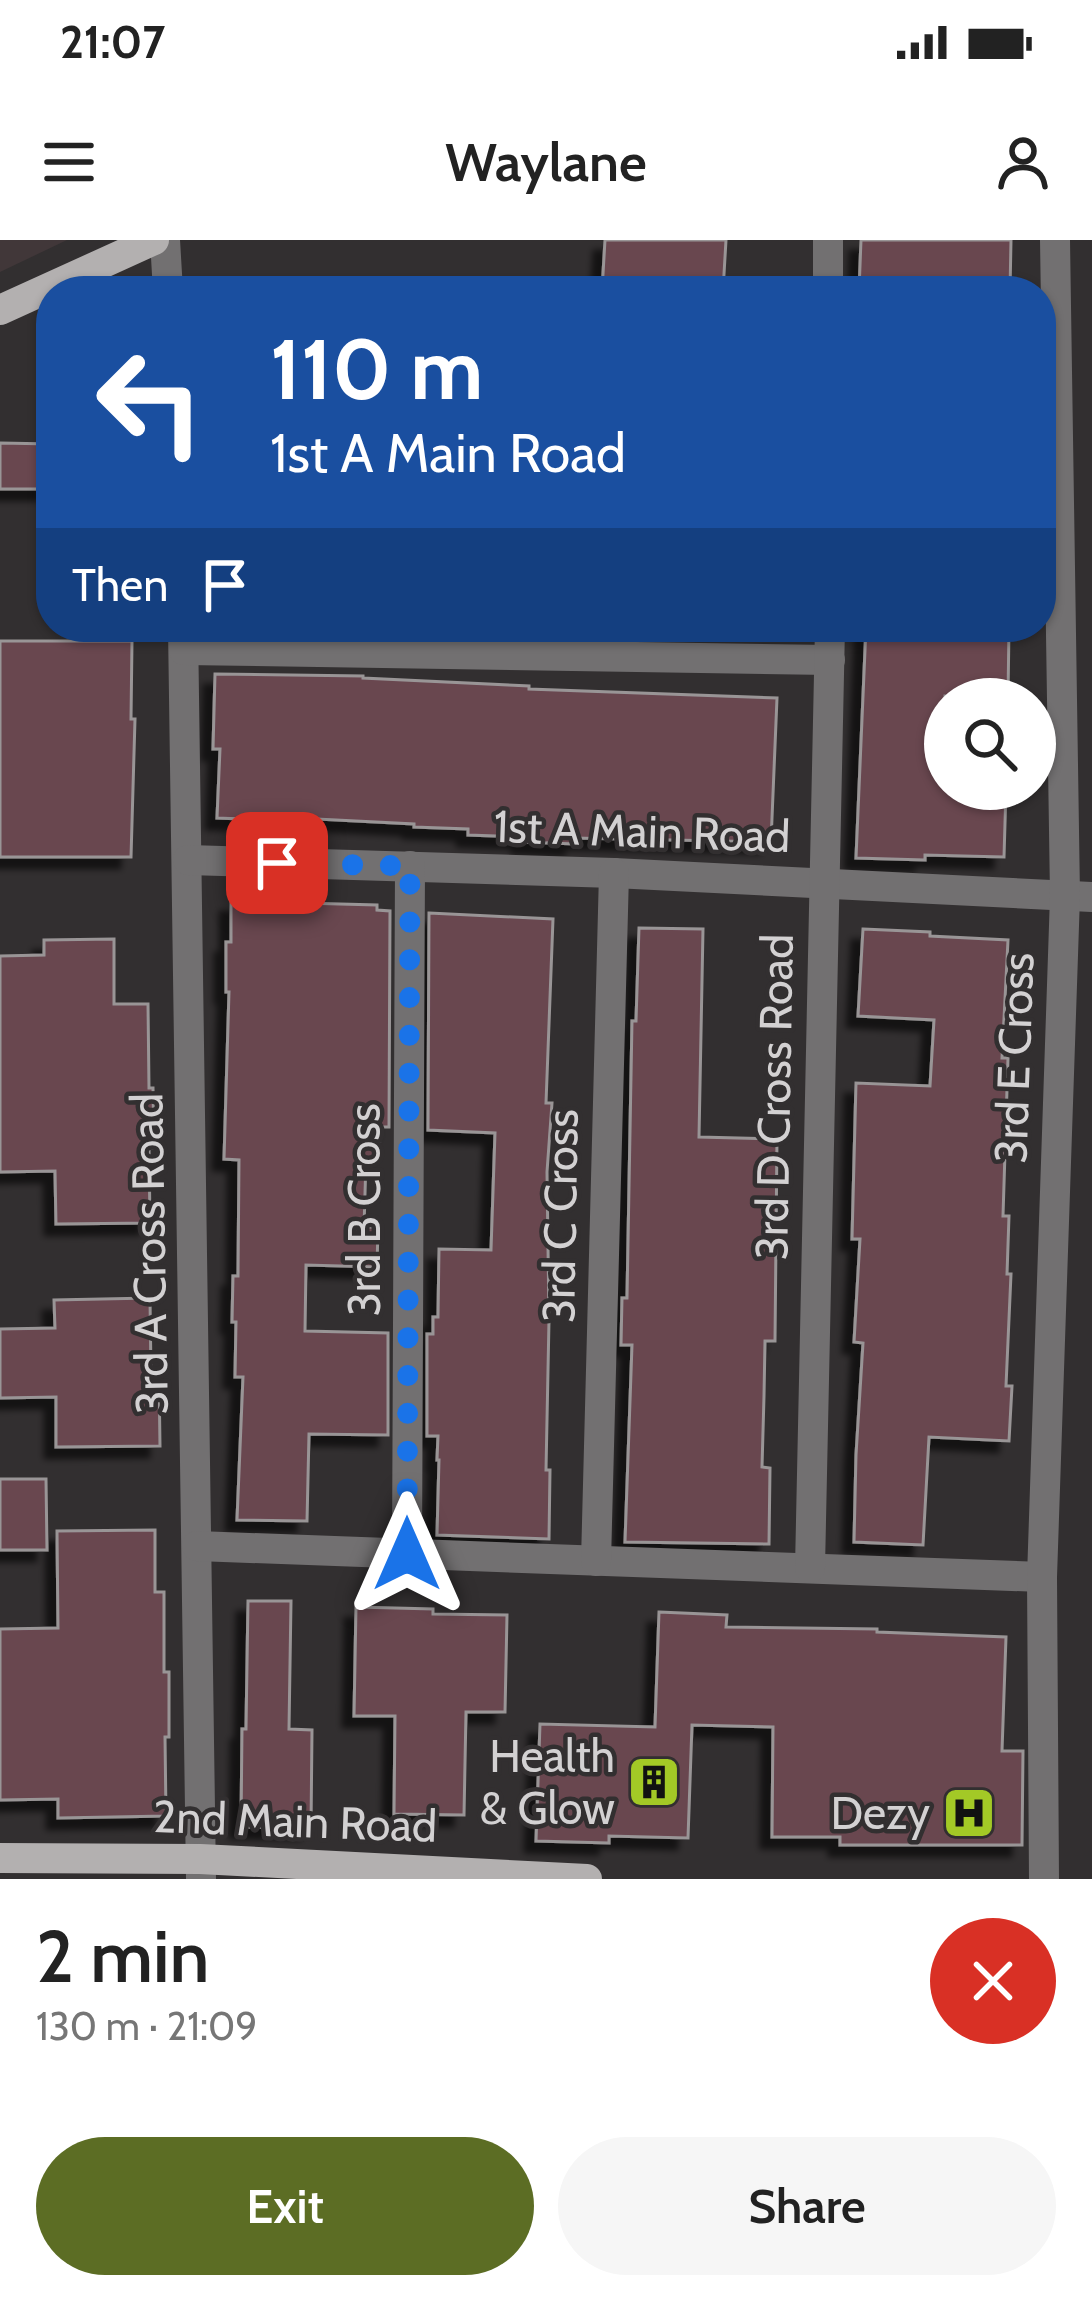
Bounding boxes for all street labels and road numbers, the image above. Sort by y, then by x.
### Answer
street label: 1st A Main Road [493,799,791,863]
street label: 3rd D Cross Road [744,933,804,1261]
street label: 3rd E Cross [983,952,1045,1164]
street label: 3rd A Cross Road [119,1093,179,1415]
street label: 3rd B Cross [337,1103,391,1317]
street label: 3rd C Cross [531,1109,589,1323]
street label: 2nd Main Road [152,1789,438,1853]

